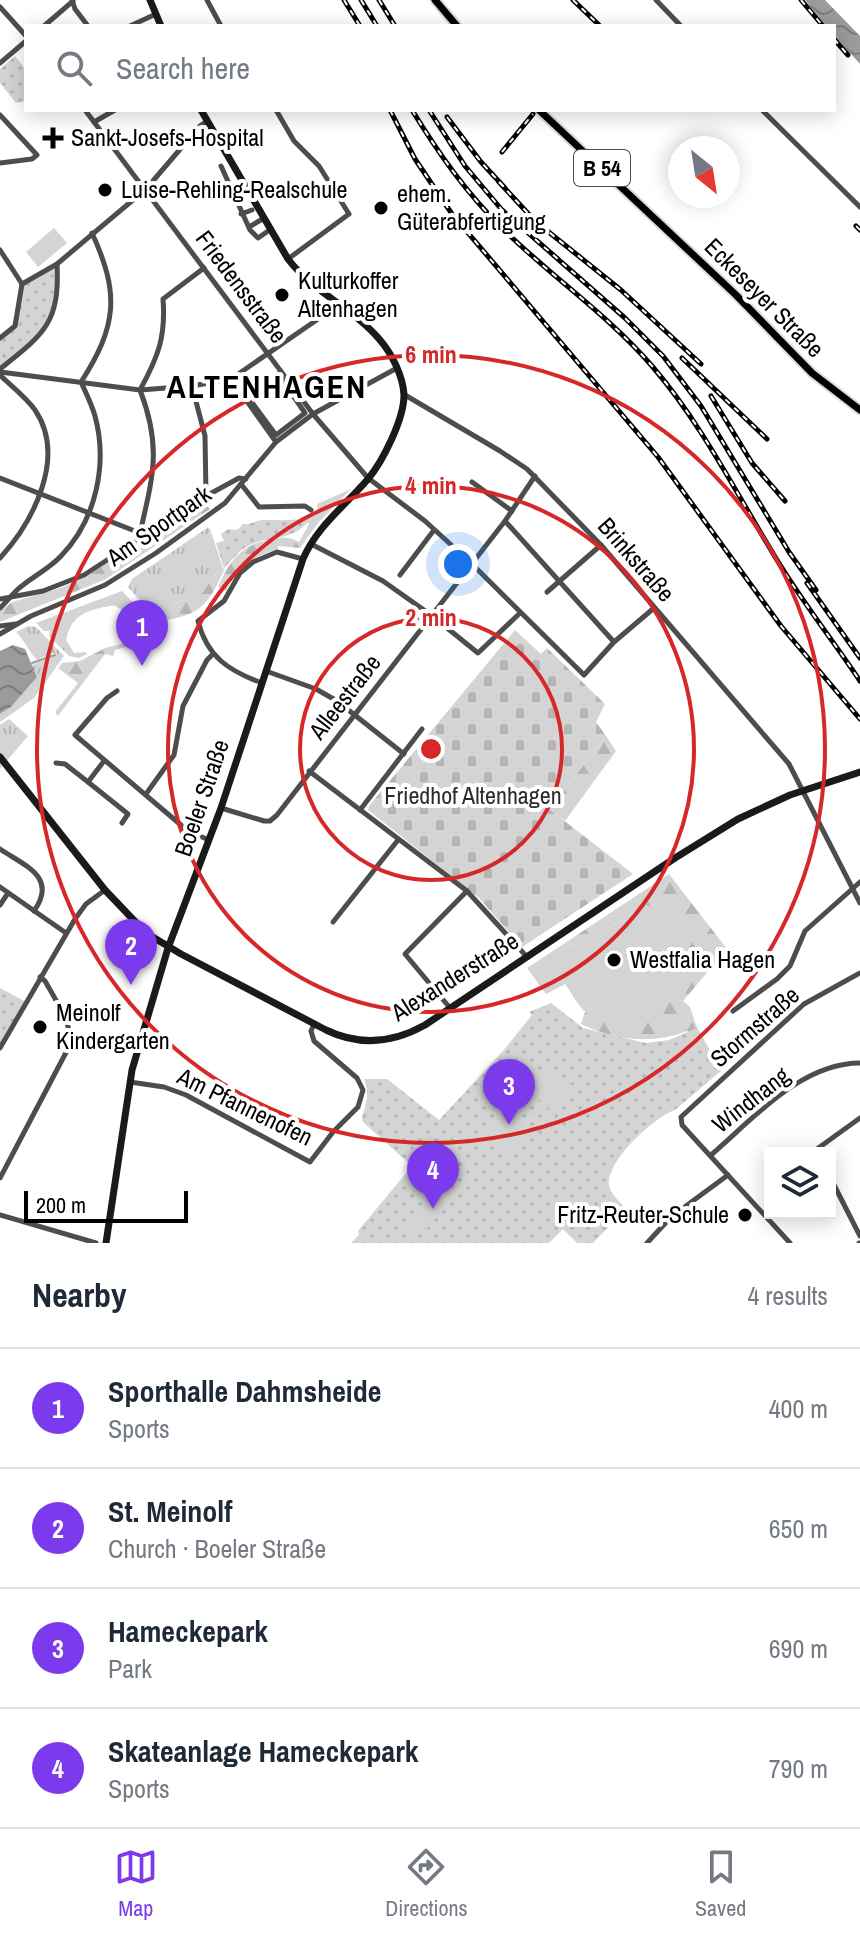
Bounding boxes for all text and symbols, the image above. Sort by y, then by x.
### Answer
search box [24,24,836,112]
icon: search [52,46,96,90]
text: Search here [116,48,250,88]
place label: Sankt-Josefs-Hospital [71,121,264,153]
marker: Sankt-Josefs-Hospital [42,127,64,149]
north arrow [668,136,740,208]
road number: B 54 [574,150,630,186]
place label: Luise-Rehling-Realschule [121,173,347,205]
place label: ehem. Güterabfertigung [397,177,546,237]
marker: Luise-Rehling-Realschule [96,181,114,199]
marker: ehem. Güterabfertigung [372,199,390,217]
street label: Friedensstraße [189,223,295,349]
street label: Eckeseyer Straße [698,231,831,364]
place label: Kulturkoffer Altenhagen [297,264,399,324]
marker: Kulturkoffer Altenhagen [273,286,291,304]
text: 6 min [405,338,457,370]
district label: ALTENHAGEN [167,365,367,408]
text: 4 min [405,469,457,501]
street label: Am Sportpark [99,477,217,573]
street label: Brinkstraße [591,510,682,608]
your location [438,544,478,584]
pin: 1 [116,600,168,666]
text: 2 min [405,601,457,633]
street label: Alleestraße [300,647,387,746]
street label: Boeler Straße [166,735,236,860]
centre of rings [417,735,445,763]
park label: Friedhof Altenhagen [384,779,562,811]
pin: 2 [105,919,157,985]
street label: Alexanderstraße [384,924,524,1029]
place label: Westfalia Hagen [630,943,775,975]
marker: Westfalia Hagen [605,951,623,969]
street label: Stormstraße [703,979,806,1074]
place label: Meinolf Kindergarten [56,996,170,1056]
marker: Meinolf Kindergarten [31,1018,49,1036]
street label: Am Pfannenofen [172,1059,318,1153]
pin: 3 [483,1059,535,1125]
street label: Windhang [705,1059,796,1139]
pin: 4 [407,1143,459,1209]
map controls [764,1147,836,1219]
button: layers [764,1147,836,1219]
scale bar [24,1187,188,1223]
text: 200 m [36,1190,86,1220]
place label: Fritz-Reuter-Schule [557,1198,729,1230]
marker: Fritz-Reuter-Schule [736,1206,754,1224]
text: Nearby [32,1272,127,1318]
text: 4 results [747,1278,828,1313]
text: Sporthalle Dahmsheide [108,1371,381,1411]
text: 1 [52,1391,64,1426]
text: 400 m [769,1391,828,1426]
text: Sports [108,1411,170,1446]
text: St. Meinolf [108,1491,232,1531]
text: 2 [52,1511,64,1546]
text: 650 m [769,1511,828,1546]
text: Church · Boeler Straße [108,1531,326,1566]
text: Hameckepark [108,1611,268,1651]
text: 3 [52,1631,64,1666]
text: 690 m [769,1631,828,1666]
text: Park [108,1651,152,1686]
text: Skateanlage Hameckepark [108,1731,418,1771]
text: 4 [52,1751,64,1786]
text: 790 m [769,1751,828,1786]
text: Sports [108,1771,170,1806]
tab: Map [114,1845,158,1923]
tab: Directions [385,1845,468,1923]
tab: Saved [695,1845,746,1923]

